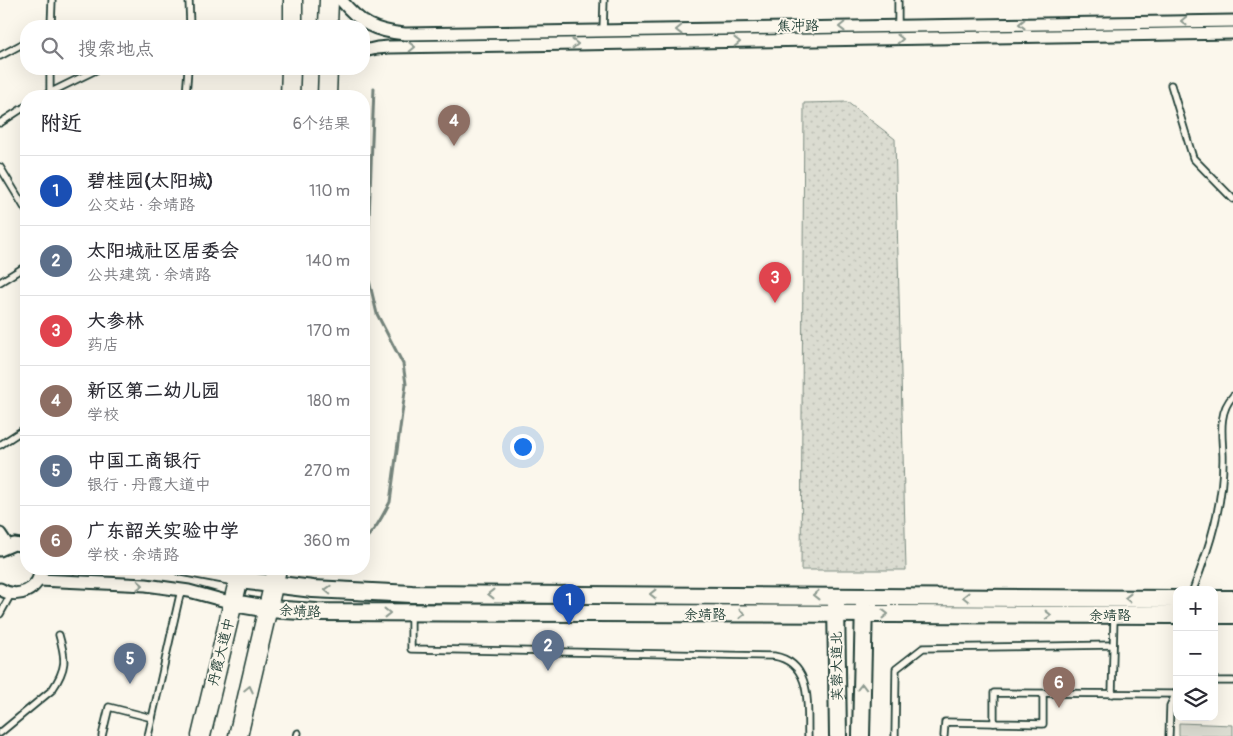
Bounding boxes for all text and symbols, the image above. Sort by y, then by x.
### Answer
one-way arrow [1180,16,1188,26]
street label: 焦冲路 [777,17,819,35]
one-way arrow [1018,19,1026,29]
search box [20,20,370,75]
one-way arrow [838,22,846,32]
one-way arrow [675,24,683,35]
icon: search [38,34,66,62]
one-way arrow [896,34,904,44]
one-way arrow [733,36,741,47]
text: 搜索地点 [78,37,154,61]
one-way arrow [571,39,579,49]
one-way arrow [408,42,416,52]
pin: 4 [438,105,470,146]
text: 附近 [40,110,82,137]
text: 6个结果 [293,114,350,134]
text: 碧桂园(太阳城) [87,169,214,193]
text: 1 [53,181,59,201]
text: 110 m [309,181,350,201]
text: 公交站 · 余靖路 [87,195,195,215]
text: 太阳城社区居委会 [87,239,239,263]
text: 2 [52,251,60,271]
text: 140 m [306,251,350,271]
pin: 3 [759,262,791,303]
text: 公共建筑 · 余靖路 [87,265,211,285]
text: 大参林 [87,309,144,333]
text: 3 [52,321,60,341]
text: 170 m [307,321,350,341]
text: 药店 [87,335,119,355]
text: 新区第二幼儿园 [87,379,220,403]
text: 4 [51,391,61,411]
text: 180 m [307,391,350,411]
text: 学校 [87,405,119,425]
your location [510,434,536,460]
text: 中国工商银行 [87,449,201,473]
text: 5 [52,461,60,481]
text: 270 m [304,461,350,481]
text: 银行 · 丹霞大道中 [87,475,211,495]
text: 广东韶关实验中学 [87,519,239,543]
text: 6 [51,531,61,551]
text: 360 m [303,531,350,551]
text: 学校 · 余靖路 [87,545,179,565]
one-way arrow [136,579,144,590]
pin: 1 [553,584,585,625]
one-way arrow [324,585,332,595]
map controls [1173,586,1218,721]
button: + [1173,586,1218,631]
one-way arrow [486,589,494,599]
one-way arrow [649,589,656,599]
one-way arrow [811,590,819,600]
one-way arrow [961,592,969,602]
one-way arrow [1124,593,1132,603]
street label: 余靖路 [279,601,321,621]
street label: 余靖路 [684,606,726,623]
one-way arrow [383,607,391,618]
street label: 余靖路 [1089,607,1131,624]
one-way arrow [738,609,746,619]
one-way arrow [882,609,890,619]
one-way arrow [1044,610,1052,620]
street label: 丹霞大道中 [204,616,238,688]
pin: 2 [532,630,564,671]
street label: 芙蓉大道北 [828,631,846,701]
button: − [1173,631,1218,676]
pin: 5 [114,643,146,684]
pin: 6 [1043,667,1075,708]
button: layers [1173,676,1218,721]
one-way arrow [857,683,867,691]
one-way arrow [243,684,254,693]

